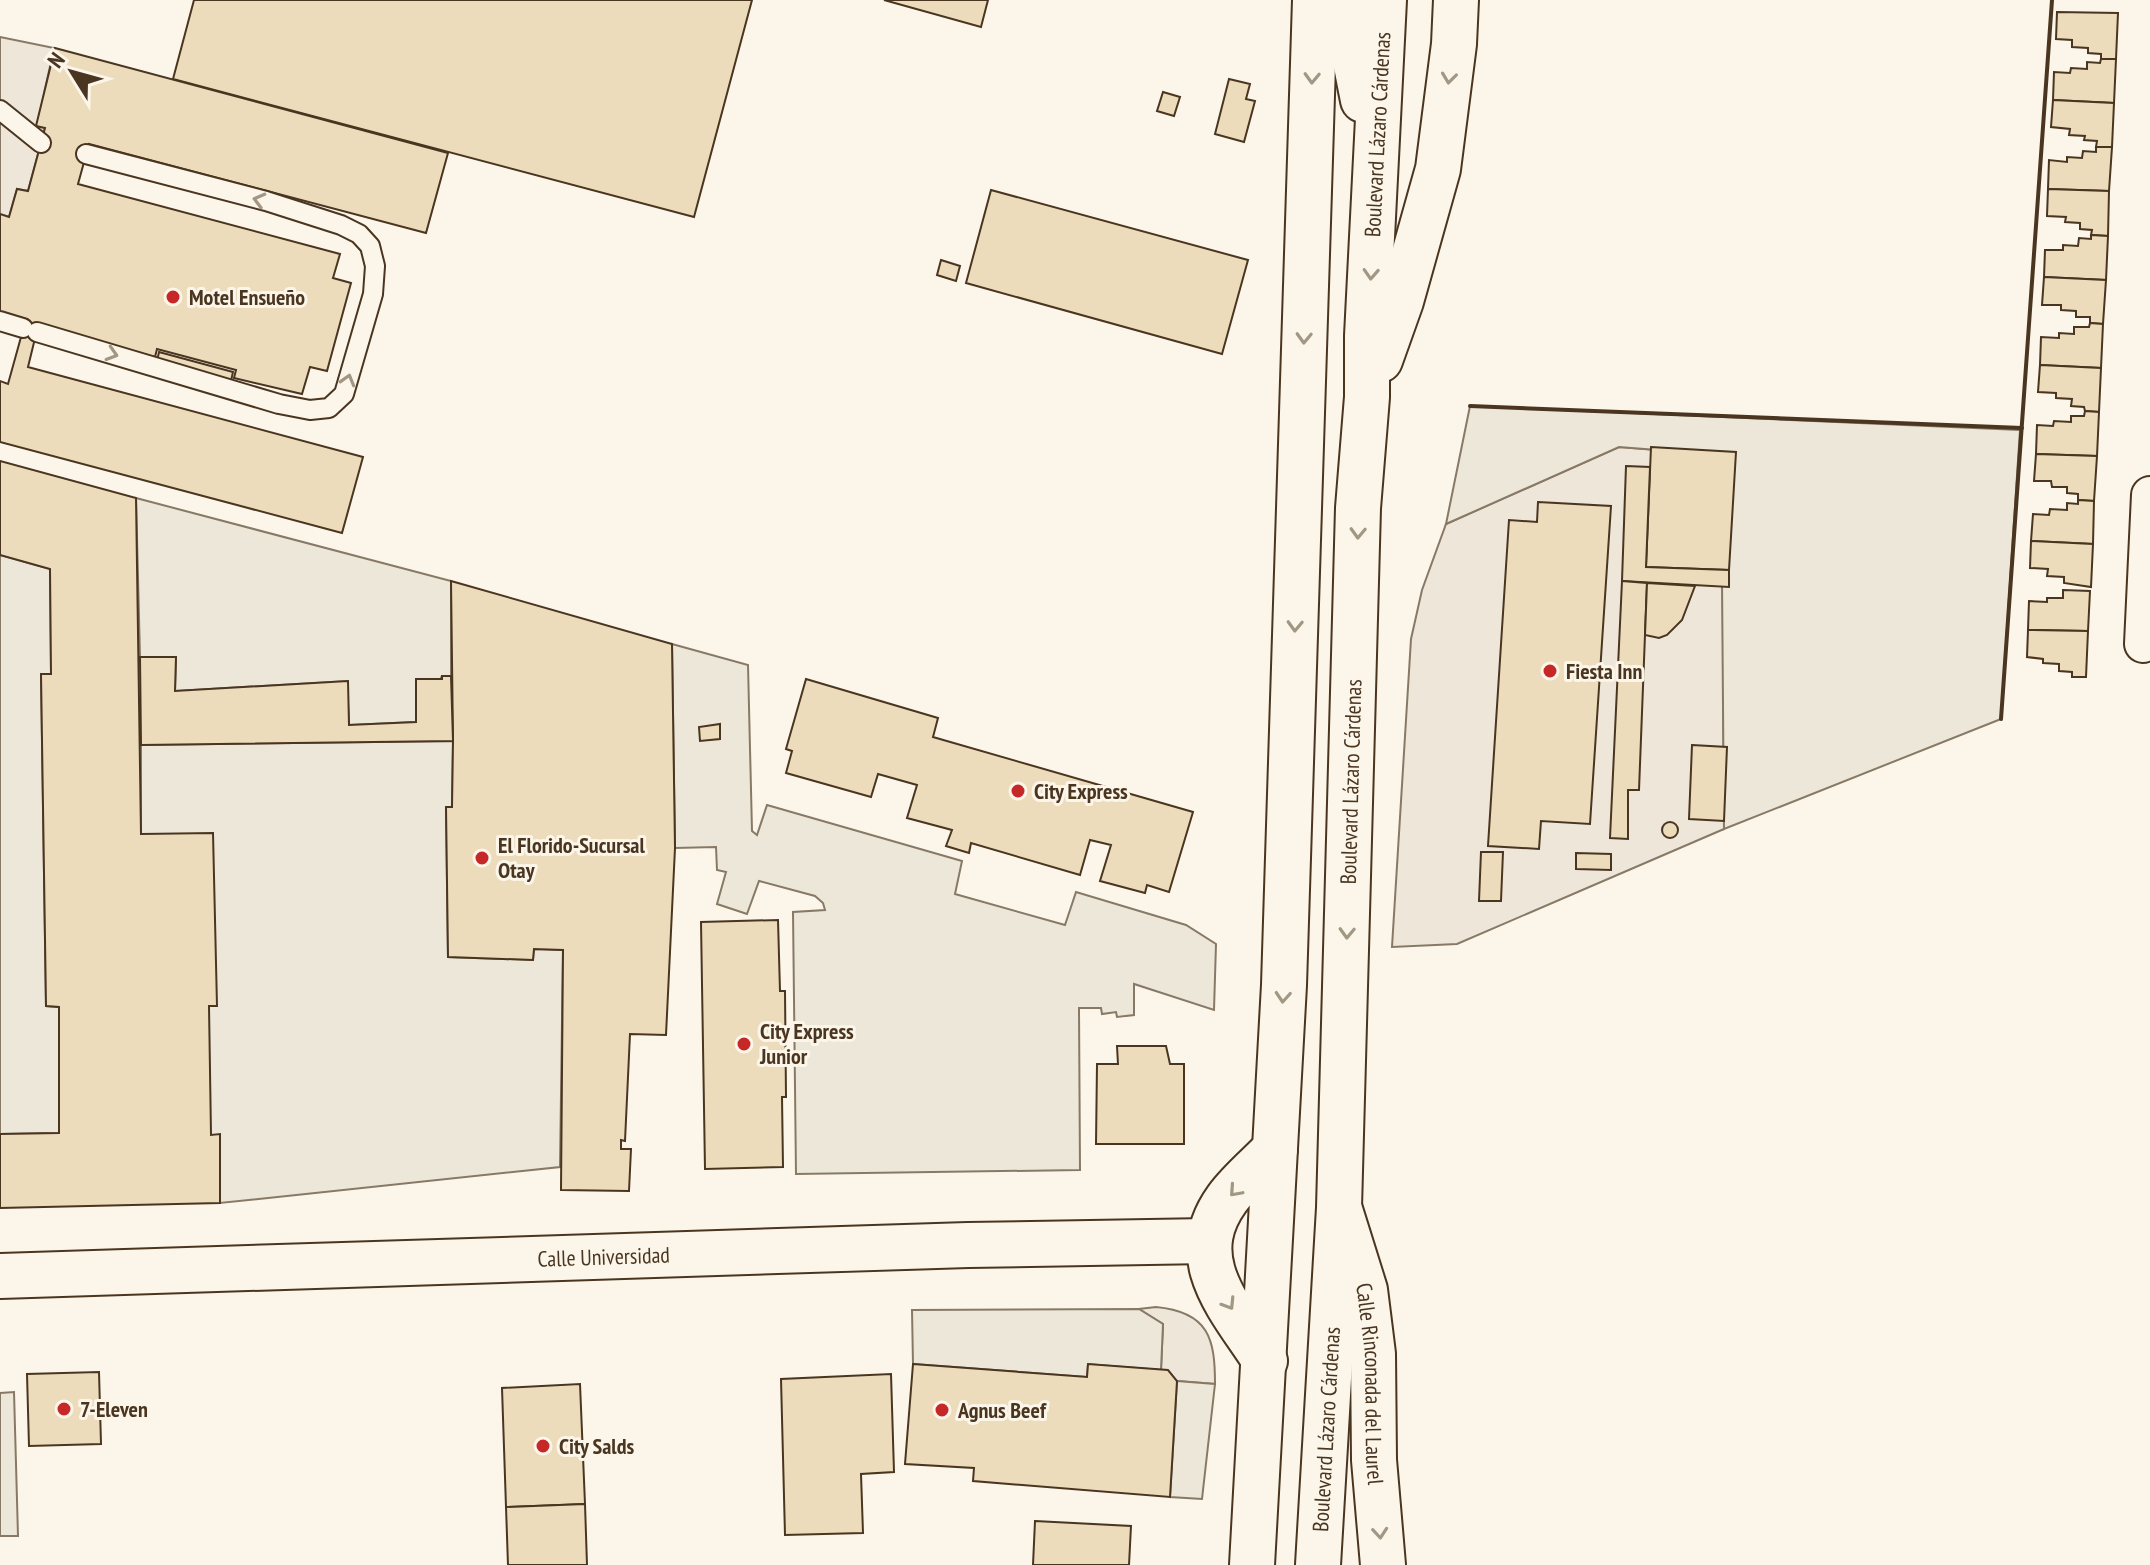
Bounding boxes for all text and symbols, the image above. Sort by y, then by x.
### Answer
street label: Boulevard Lázaro Cárdenas [1358,31,1396,238]
north arrow [32,32,112,112]
text: N [41,47,71,73]
one-way arrow [1304,72,1321,85]
one-way arrow [1441,72,1458,85]
one-way arrow [253,192,267,209]
one-way arrow [1363,268,1380,281]
place label: Motel Ensueño [189,283,305,311]
marker: Motel Ensueño [164,288,182,306]
one-way arrow [1295,332,1312,345]
one-way arrow [105,345,118,361]
one-way arrow [339,374,355,388]
one-way arrow [1349,527,1366,540]
one-way arrow [1286,620,1303,633]
place label: Fiesta Inn [1566,657,1642,685]
marker: Fiesta Inn [1541,662,1559,680]
street label: Boulevard Lázaro Cárdenas [1334,679,1367,885]
place label: City Express [1034,777,1128,805]
marker: City Express [1009,782,1027,800]
place label: El Florido-Sucursal Otay [498,831,645,884]
marker: El Florido-Sucursal Otay [473,849,491,867]
one-way arrow [1338,927,1355,940]
one-way arrow [1275,991,1292,1004]
place label: City Express Junior [759,1017,854,1070]
marker: City Express Junior [735,1035,753,1053]
one-way arrow [1230,1182,1244,1196]
street label: Calle Universidad [537,1241,670,1273]
street label: Calle Rinconada del Laurel [1350,1279,1390,1487]
one-way arrow [1219,1295,1234,1310]
street label: Boulevard Lázaro Cárdenas [1306,1326,1346,1533]
place label: 7-Eleven [80,1395,148,1423]
place label: Agnus Beef [957,1396,1047,1424]
marker: 7-Eleven [55,1400,73,1418]
marker: Agnus Beef [933,1401,951,1419]
place label: City Salds [559,1432,634,1460]
marker: City Salds [534,1437,552,1455]
one-way arrow [1371,1527,1388,1540]

